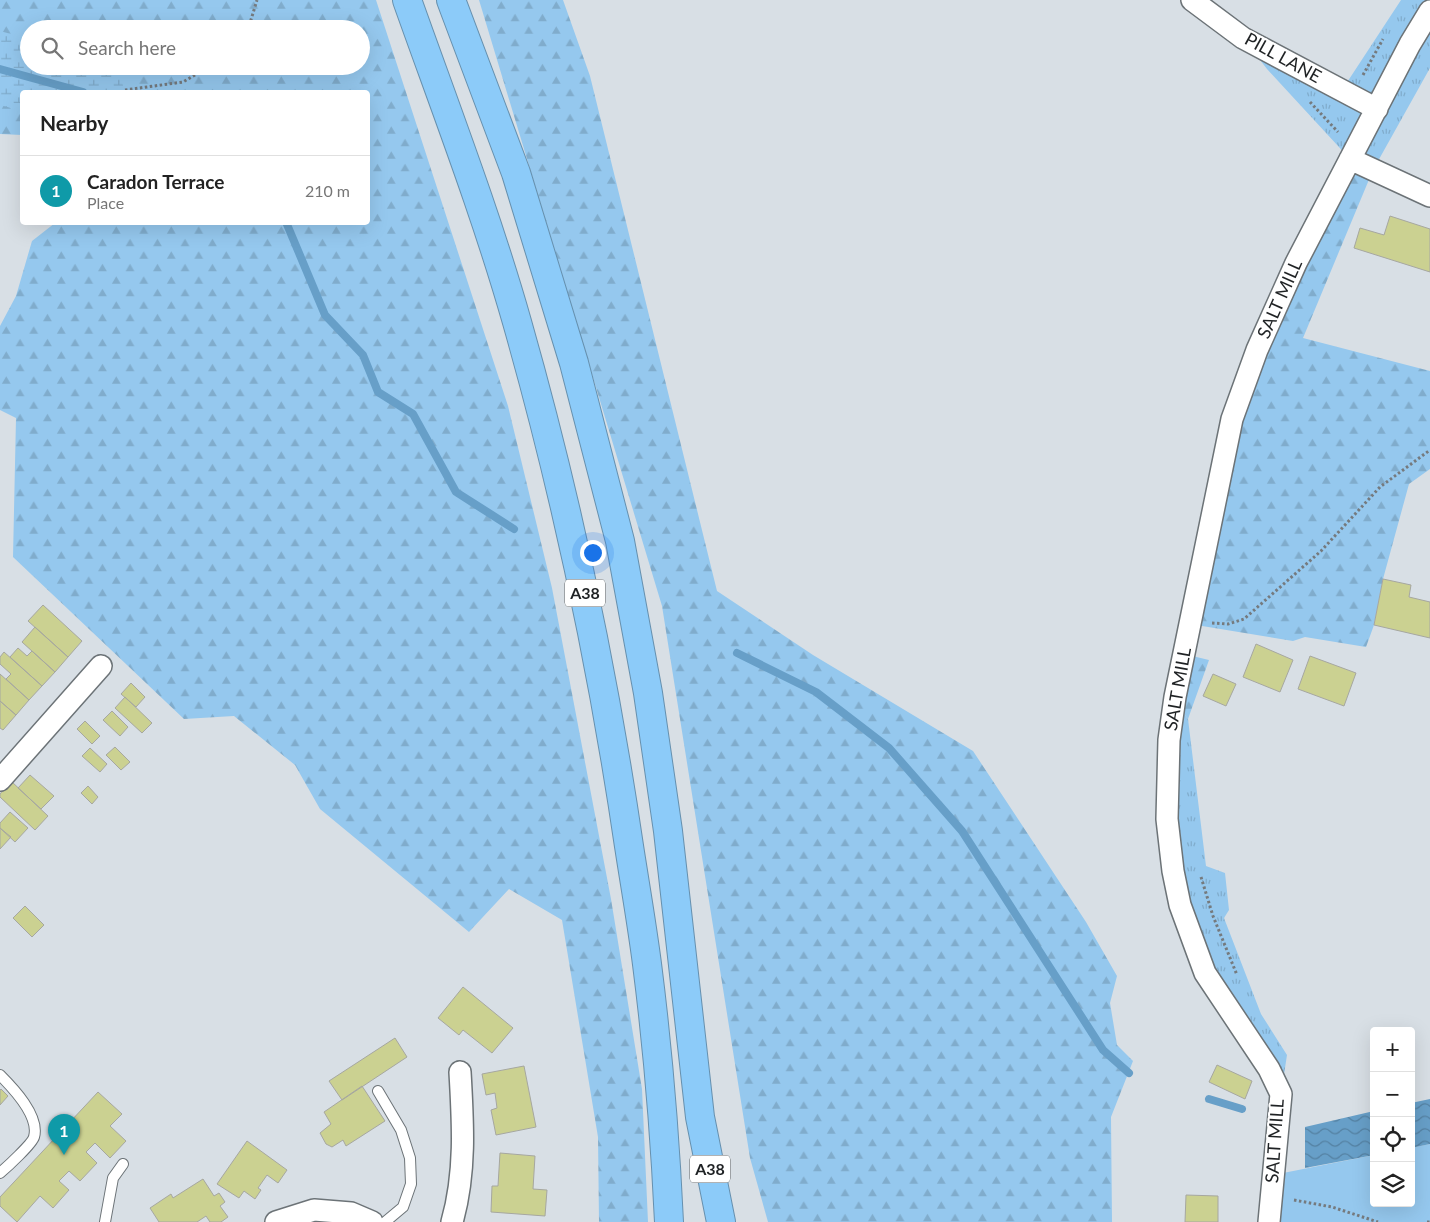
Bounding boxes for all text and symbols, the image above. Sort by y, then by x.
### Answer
search box [20,20,370,75]
street label: PILL LANE [1241,27,1326,87]
icon: search [38,34,66,62]
text: Search here [78,36,176,59]
text: Nearby [40,110,108,135]
text: Caradon Terrace [87,170,224,193]
text: 1 [51,181,61,200]
text: 210 m [305,181,350,200]
text: Place [87,193,124,212]
street label: SALT MILL [1252,256,1306,342]
your location [580,540,606,566]
road number: A38 [565,580,605,606]
street label: SALT MILL [1159,645,1195,732]
map controls [1370,1027,1415,1207]
button: + [1370,1027,1415,1072]
button: − [1370,1072,1415,1117]
street label: SALT MILL [1260,1098,1288,1184]
pin: 1 [48,1114,80,1155]
button: locate [1370,1117,1415,1162]
road number: A38 [690,1156,730,1182]
button: layers [1370,1162,1415,1207]

